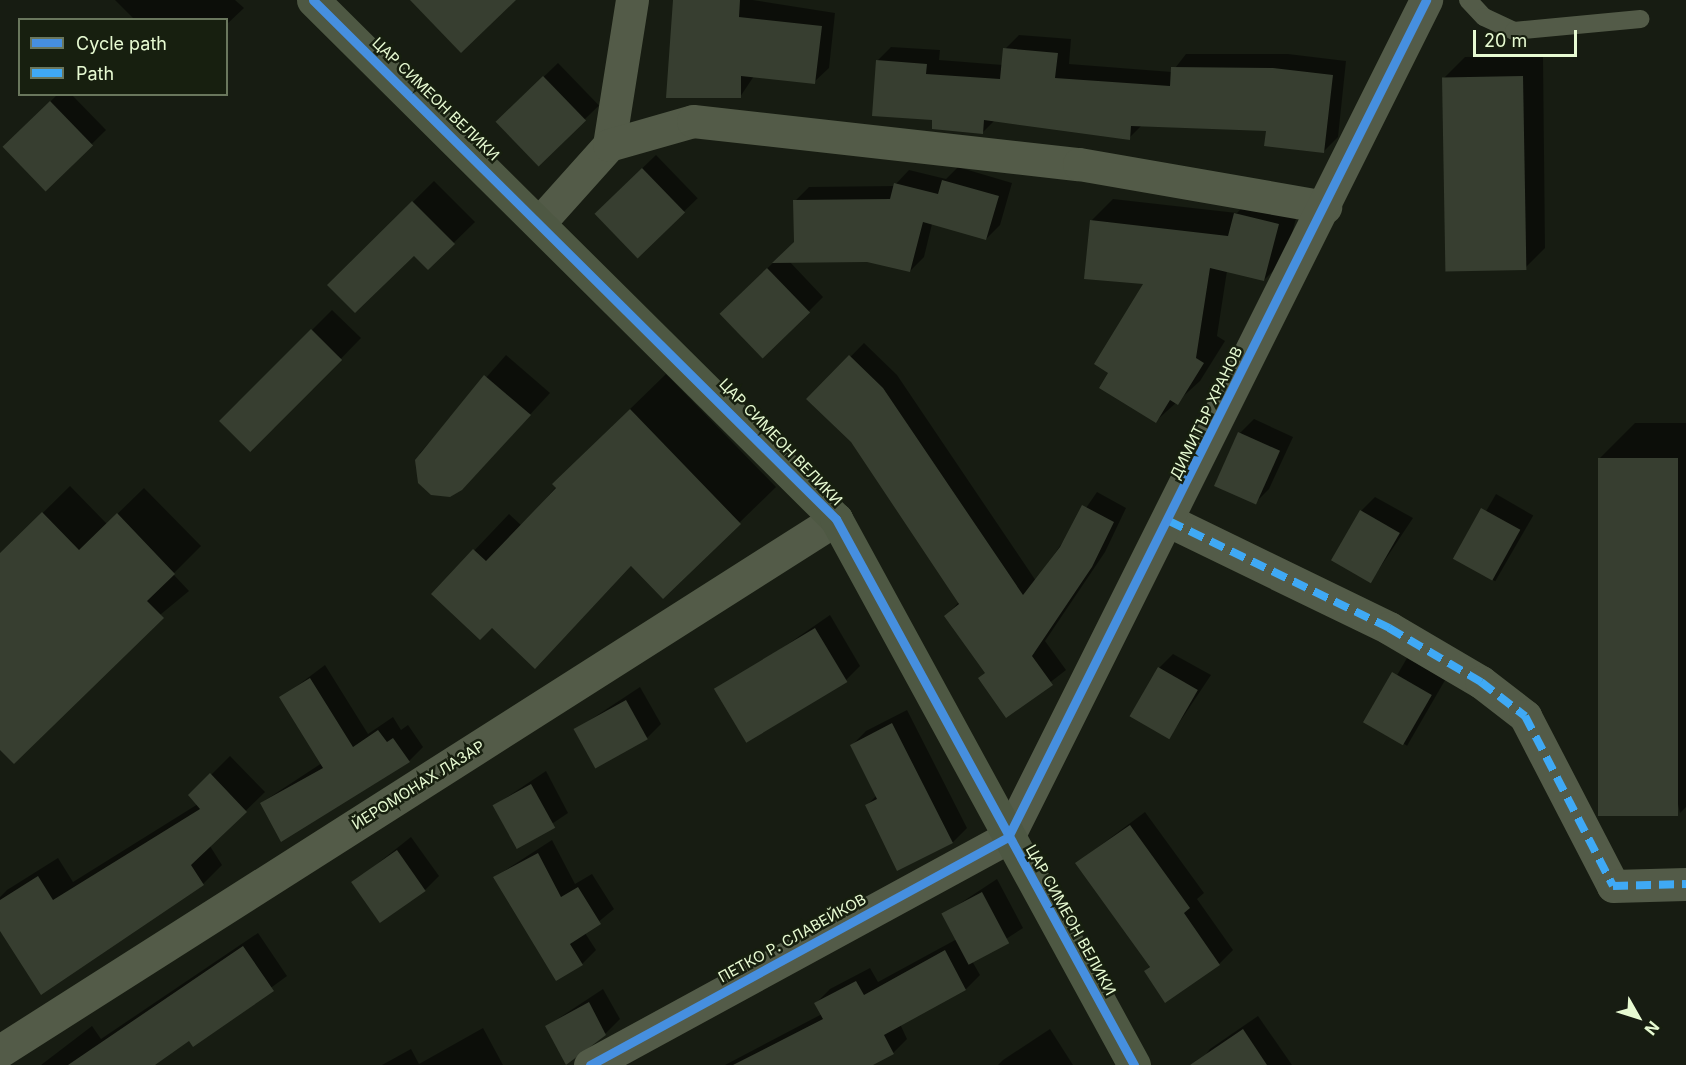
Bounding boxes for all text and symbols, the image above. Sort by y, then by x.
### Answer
legend [18,18,228,96]
scale bar [1476,18,1580,56]
text: 20 m [1484,30,1527,51]
text: Cycle path [76,33,167,54]
street label: ЦАР СИМЕОН ВЕЛИКИ [369,34,503,164]
text: Path [76,63,114,84]
street label: ДИМИТЪР ХРАНОВ [1166,344,1246,482]
street label: ЦАР СИМЕОН ВЕЛИКИ [716,375,846,509]
street label: ЙЕРОМОНАХ ЛАЗАР [348,737,488,833]
street label: ЦАР СИМЕОН ВЕЛИКИ [1022,842,1120,998]
street label: ПЕТКО Р. СЛАВЕЙКОВ [715,890,869,986]
north arrow [1608,987,1668,1047]
text: N [1640,1017,1664,1039]

